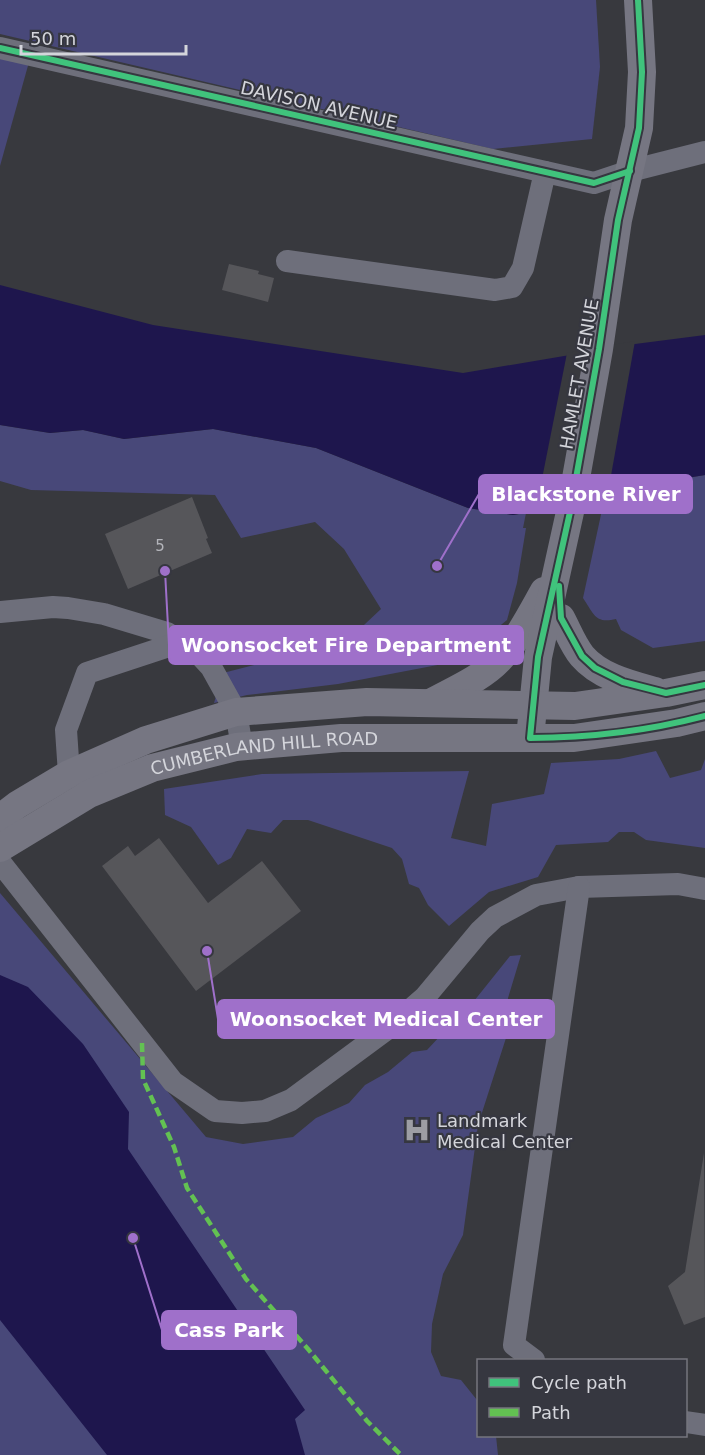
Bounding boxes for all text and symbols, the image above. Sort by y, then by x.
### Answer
scale bar [21,18,186,56]
text: 50 m [30,28,76,49]
street label: DAVISON AVENUE [239,77,399,133]
street label: HAMLET AVENUE [555,297,603,451]
callout: Blackstone River [479,475,692,513]
text: Blackstone River [491,482,681,506]
house number: 5 [155,537,165,555]
callout: Woonsocket Fire Department [169,626,523,664]
text: Woonsocket Fire Department [181,633,511,657]
street label: CUMBERLAND HILL ROAD [148,728,378,779]
callout: Woonsocket Medical Center [218,1000,554,1038]
text: Woonsocket Medical Center [230,1007,542,1031]
place label: Landmark Medical Center [437,1110,573,1152]
hospital icon: Landmark Medical Center [402,1115,432,1145]
callout: Cass Park [162,1311,296,1349]
text: Cass Park [174,1318,285,1342]
legend [477,1359,687,1437]
text: Cycle path [531,1372,627,1393]
text: Path [531,1402,571,1423]

